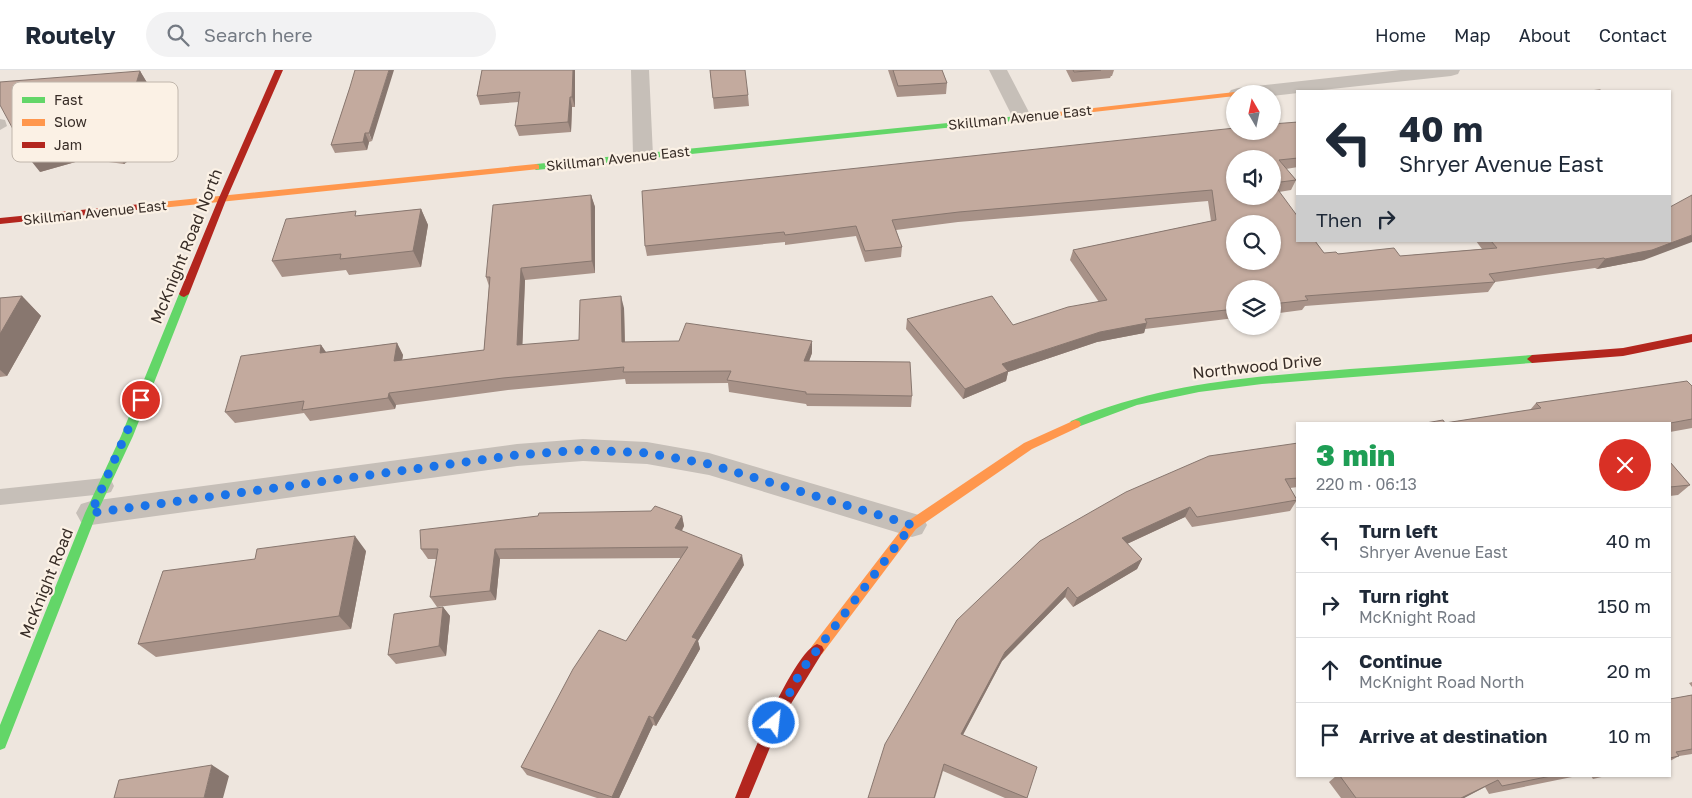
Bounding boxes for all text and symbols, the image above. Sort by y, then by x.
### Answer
search box [146,12,496,57]
text: Routely [25,20,116,49]
icon: search [164,21,192,49]
text: Search here [204,23,313,46]
text: Home [1375,24,1426,46]
text: Map [1454,24,1491,46]
text: About [1519,24,1571,46]
text: Contact [1599,24,1667,46]
legend [12,82,178,162]
north arrow [1226,85,1281,140]
map controls [1226,85,1281,335]
text: Fast [54,91,83,108]
street label: Skillman Avenue East [947,101,1093,133]
text: 40 m [1399,108,1483,150]
icon: left [1316,110,1381,175]
text: Slow [54,113,87,130]
text: Jam [54,136,82,153]
street label: Skillman Avenue East [545,142,691,174]
button: sound [1226,150,1281,205]
text: Shryer Avenue East [1399,150,1604,177]
street label: McKnight Road North [146,166,226,326]
street label: Skillman Avenue East [22,196,168,228]
icon: right [1372,205,1400,233]
text: Then [1316,208,1362,231]
button: search [1226,215,1281,270]
button: layers [1226,280,1281,335]
street label: Northwood Drive [1191,349,1323,383]
pin [120,379,162,421]
icon: arrive [127,386,155,414]
text: 3 min [1316,437,1395,473]
button: close [1599,439,1651,491]
text: 220 m · 06:13 [1316,474,1417,494]
text: Turn left [1359,519,1438,542]
street label: McKnight Road [15,525,77,641]
icon: left [1316,526,1344,554]
text: 40 m [1606,529,1651,552]
text: Shryer Avenue East [1359,542,1508,562]
text: Turn right [1359,584,1449,607]
icon: right [1316,591,1344,619]
text: 150 m [1597,594,1651,617]
text: McKnight Road [1359,607,1476,627]
text: Continue [1359,649,1442,672]
icon: ahead [1316,656,1344,684]
text: 20 m [1607,659,1651,682]
text: McKnight Road North [1359,672,1524,692]
position arrow [747,696,799,748]
icon: arrive [1316,721,1344,749]
text: Arrive at destination [1359,724,1547,747]
text: 10 m [1608,724,1651,747]

